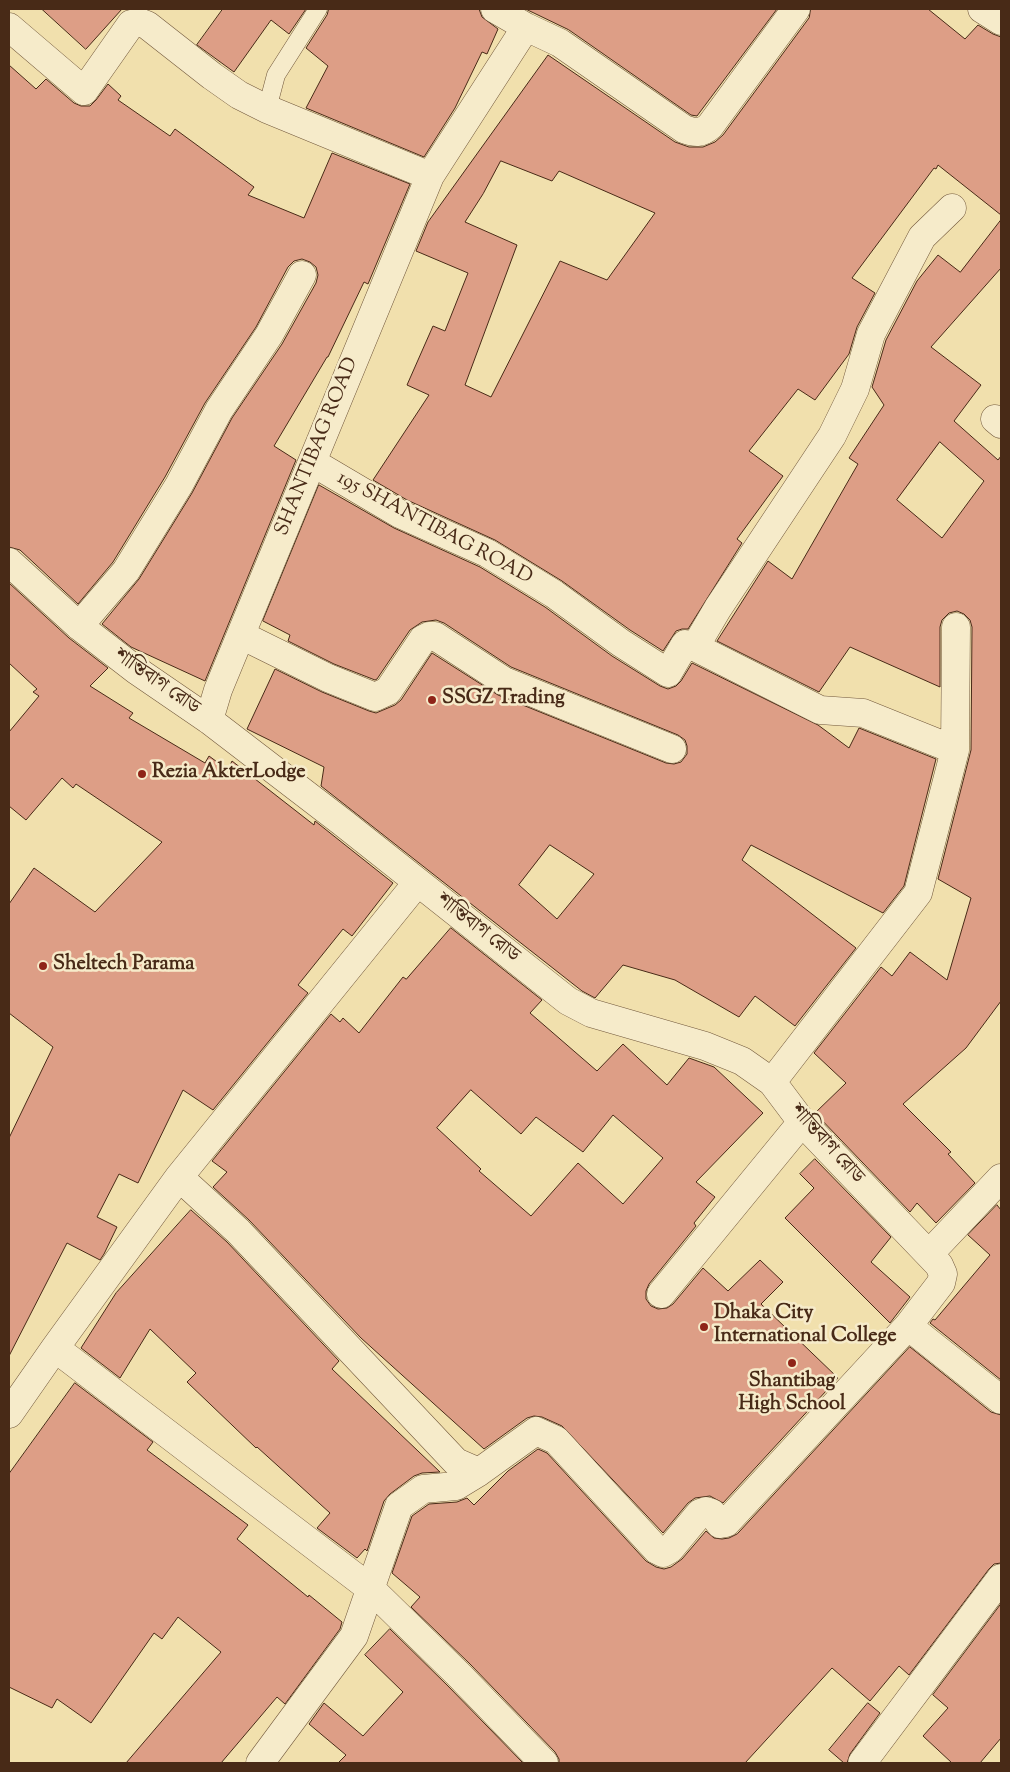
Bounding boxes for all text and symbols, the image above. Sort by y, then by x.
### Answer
street label: SHANTIBAG ROAD [271,354,365,540]
street label: 195 SHANTIBAG ROAD [332,467,536,591]
street label: শান্তিবাগ রোড [109,645,203,721]
place label: SSGZ Trading [442,688,565,712]
marker: SSGZ Trading [426,694,438,706]
place label: Rezia AkterLodge [152,762,305,786]
marker: Rezia AkterLodge [136,768,148,780]
street label: শান্তিবাগ রোড [431,889,523,969]
place label: Sheltech Parama [53,954,195,978]
marker: Sheltech Parama [37,960,49,972]
street label: শান্তিবাগ রোড [784,1100,868,1190]
place label: Dhaka City International College [714,1303,897,1350]
marker: Dhaka City International College [698,1321,710,1333]
marker: Shantibag High School [786,1357,798,1369]
place label: Shantibag High School [739,1371,845,1418]

